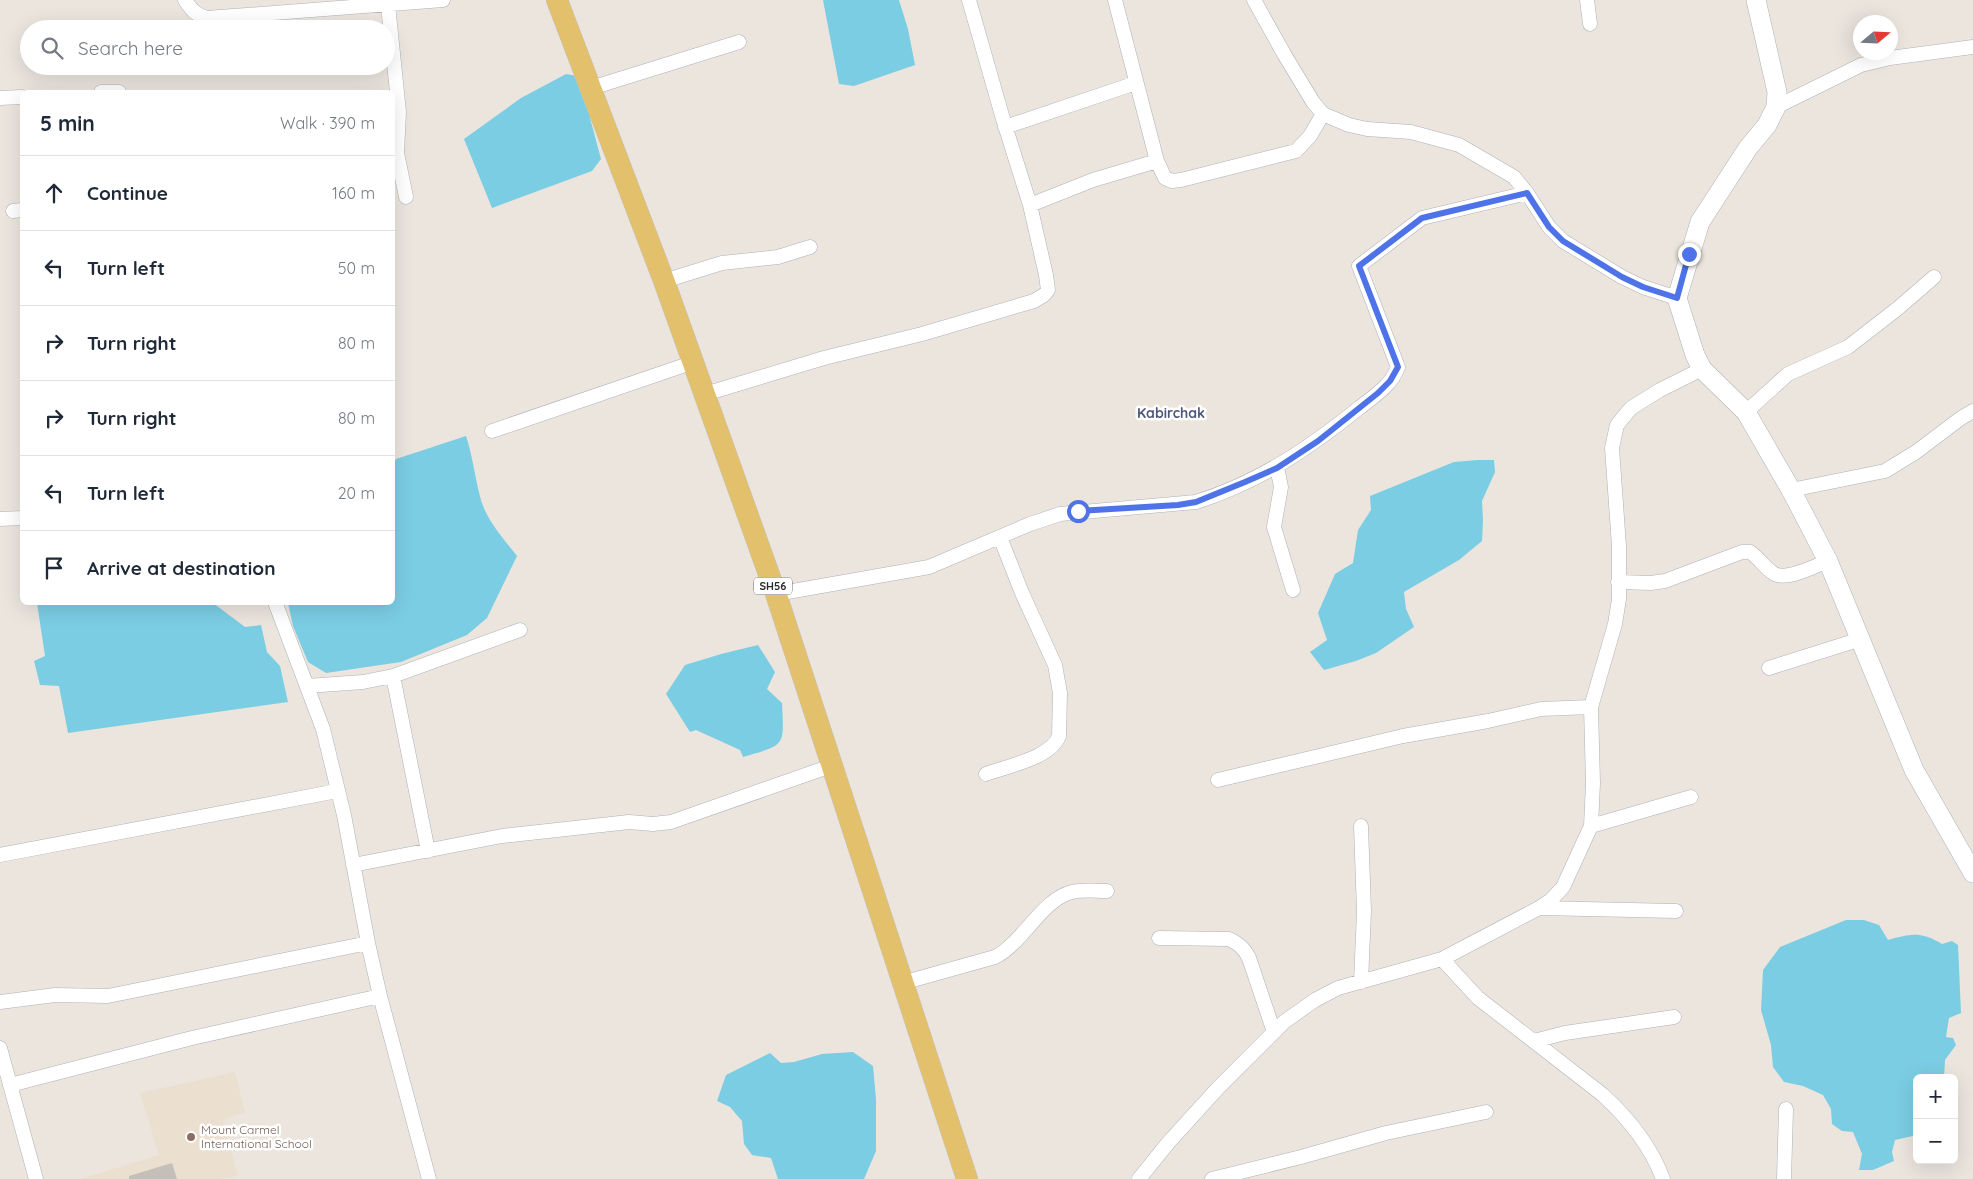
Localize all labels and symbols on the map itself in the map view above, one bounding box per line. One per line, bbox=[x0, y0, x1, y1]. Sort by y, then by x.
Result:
north arrow bbox=[1853, 15, 1898, 60]
route end bbox=[1678, 243, 1701, 266]
district label: Kabirchak bbox=[1137, 404, 1205, 422]
route start bbox=[1067, 500, 1090, 523]
road number: SH56 bbox=[754, 578, 792, 594]
place label: Mount Carmel International School bbox=[201, 1122, 312, 1151]
marker: Mount Carmel International School bbox=[185, 1131, 197, 1143]

